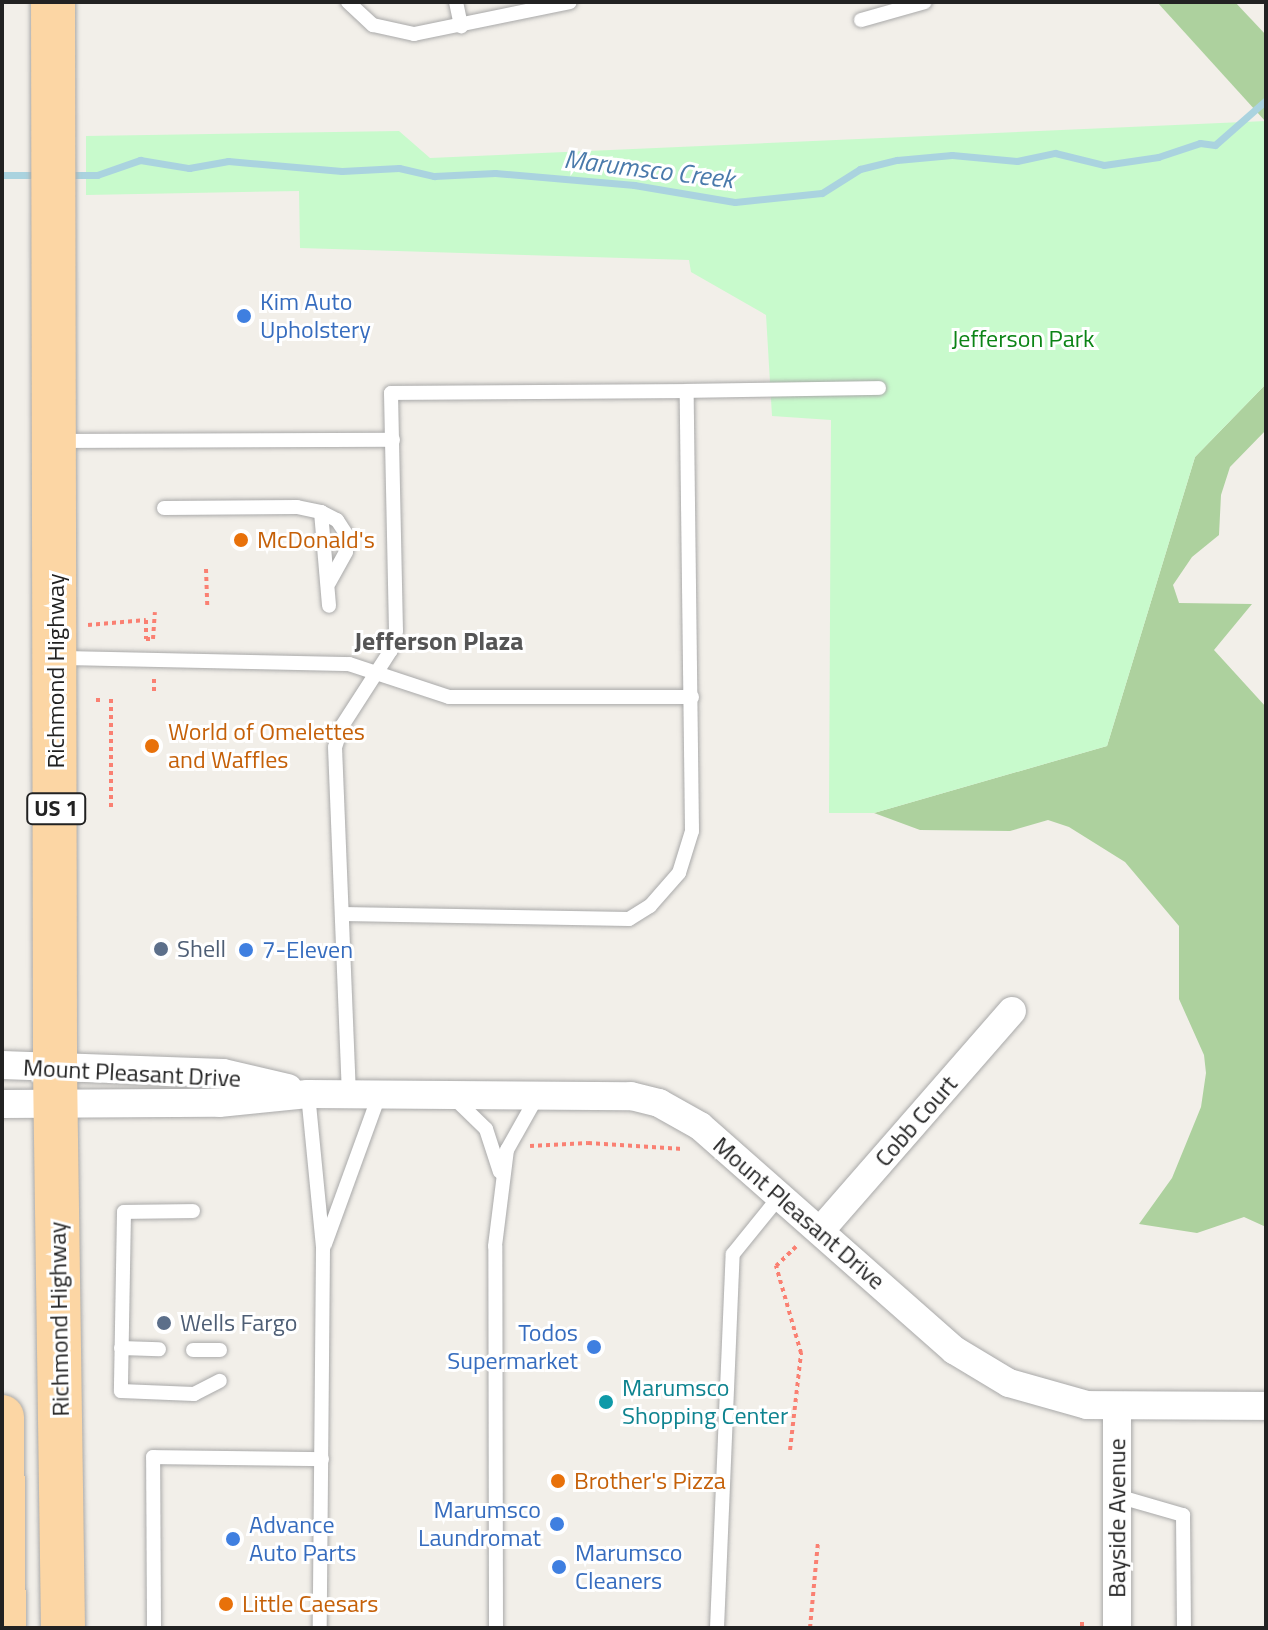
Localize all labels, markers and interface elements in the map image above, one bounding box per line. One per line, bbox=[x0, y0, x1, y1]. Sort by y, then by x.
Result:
water label: Marumsco Creek bbox=[562, 143, 736, 195]
place label: Kim Auto Upholstery bbox=[260, 288, 371, 344]
marker: Kim Auto Upholstery bbox=[235, 307, 253, 325]
park label: Jefferson Park bbox=[952, 325, 1094, 353]
place label: McDonald's bbox=[257, 526, 375, 554]
marker: McDonald's bbox=[232, 531, 250, 549]
street label: Richmond Highway bbox=[42, 573, 70, 769]
district label: Jefferson Plaza bbox=[354, 625, 524, 657]
place label: World of Omelettes and Waffles bbox=[168, 718, 365, 774]
marker: World of Omelettes and Waffles bbox=[143, 737, 161, 755]
road number: US 1 bbox=[26, 791, 86, 827]
place label: Shell bbox=[177, 935, 226, 963]
place label: 7-Eleven bbox=[262, 936, 353, 964]
marker: Shell bbox=[152, 940, 170, 958]
marker: 7-Eleven bbox=[237, 941, 255, 959]
street label: Mount Pleasant Drive bbox=[22, 1053, 242, 1093]
street label: Cobb Court bbox=[869, 1070, 963, 1172]
street label: Mount Pleasant Drive bbox=[707, 1131, 891, 1295]
street label: Richmond Highway bbox=[43, 1221, 75, 1417]
place label: Wells Fargo bbox=[180, 1309, 297, 1337]
marker: Wells Fargo bbox=[155, 1314, 173, 1332]
place label: Todos Supermarket bbox=[447, 1319, 578, 1375]
marker: Todos Supermarket bbox=[585, 1338, 603, 1356]
place label: Marumsco Shopping Center bbox=[622, 1374, 788, 1430]
marker: Marumsco Shopping Center bbox=[597, 1393, 615, 1411]
street label: Bayside Avenue bbox=[1103, 1438, 1131, 1598]
place label: Brother's Pizza bbox=[574, 1467, 726, 1495]
marker: Brother's Pizza bbox=[549, 1472, 567, 1490]
place label: Marumsco Laundromat bbox=[418, 1496, 541, 1552]
place label: Advance Auto Parts bbox=[249, 1511, 356, 1567]
marker: Marumsco Laundromat bbox=[548, 1515, 566, 1533]
marker: Advance Auto Parts bbox=[224, 1530, 242, 1548]
place label: Marumsco Cleaners bbox=[575, 1539, 682, 1595]
marker: Marumsco Cleaners bbox=[550, 1558, 568, 1576]
place label: Little Caesars bbox=[242, 1590, 378, 1618]
marker: Little Caesars bbox=[217, 1595, 235, 1613]

